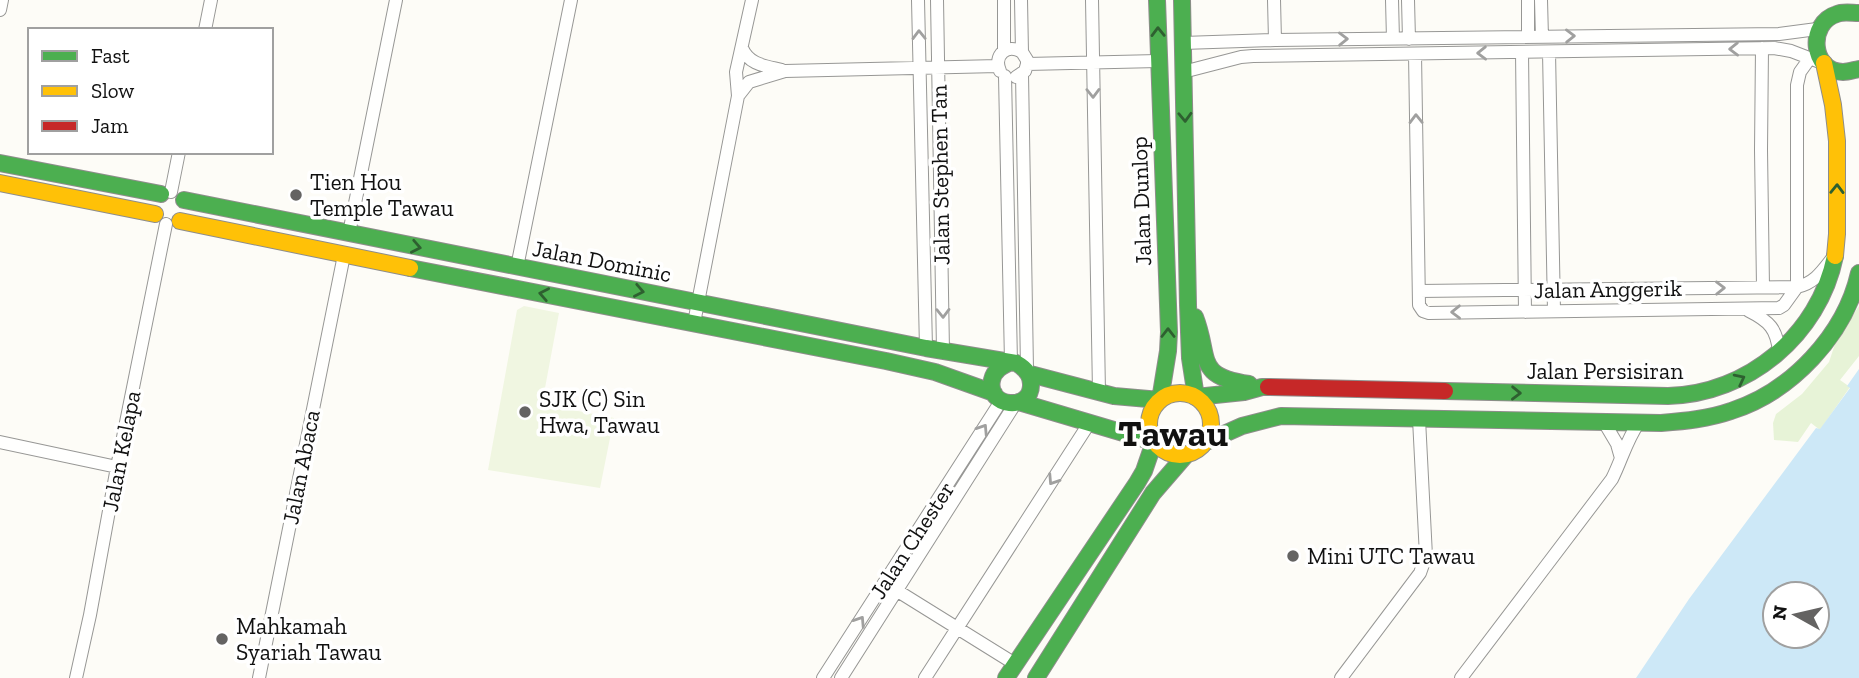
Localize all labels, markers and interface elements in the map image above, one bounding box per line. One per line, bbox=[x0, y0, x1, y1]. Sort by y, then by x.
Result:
one-way arrow bbox=[1150, 26, 1166, 37]
legend bbox=[28, 28, 273, 154]
one-way arrow bbox=[911, 29, 926, 40]
one-way arrow bbox=[1565, 29, 1576, 44]
one-way arrow bbox=[1338, 32, 1349, 47]
one-way arrow bbox=[1728, 41, 1739, 56]
text: Fast bbox=[91, 43, 130, 68]
one-way arrow bbox=[1476, 45, 1487, 60]
text: Slow bbox=[91, 78, 134, 103]
street label: Jalan Stephen Tan bbox=[924, 85, 956, 265]
one-way arrow bbox=[1086, 87, 1101, 98]
one-way arrow bbox=[1177, 112, 1192, 123]
text: Jam bbox=[91, 113, 128, 138]
one-way arrow bbox=[1408, 113, 1424, 123]
street label: Jalan Dunlop bbox=[1125, 136, 1157, 266]
place label: Tien Hou Temple Tawau bbox=[310, 168, 454, 222]
one-way arrow bbox=[1829, 184, 1845, 194]
marker: Tien Hou Temple Tawau bbox=[288, 187, 304, 203]
street label: Jalan Dominic bbox=[530, 234, 674, 288]
one-way arrow bbox=[410, 238, 422, 253]
street label: Jalan Anggerik bbox=[1534, 274, 1682, 304]
one-way arrow bbox=[1714, 280, 1725, 295]
one-way arrow bbox=[633, 283, 645, 298]
one-way arrow bbox=[538, 287, 550, 302]
one-way arrow bbox=[1451, 304, 1461, 320]
one-way arrow bbox=[935, 308, 950, 319]
one-way arrow bbox=[1160, 327, 1176, 337]
street label: Jalan Persisiran bbox=[1527, 357, 1683, 385]
one-way arrow bbox=[1733, 373, 1745, 387]
place label: SJK (C) Sin Hwa, Tawau bbox=[539, 385, 660, 439]
one-way arrow bbox=[1511, 385, 1521, 401]
street label: Jalan Kelapa bbox=[96, 388, 146, 514]
marker: SJK (C) Sin Hwa, Tawau bbox=[517, 404, 533, 420]
street label: Jalan Abaca bbox=[276, 407, 326, 527]
district label: Tawau bbox=[1118, 411, 1228, 455]
one-way arrow bbox=[975, 424, 988, 437]
one-way arrow bbox=[1048, 472, 1061, 485]
street label: Jalan Chester bbox=[864, 476, 960, 604]
place label: Mini UTC Tawau bbox=[1307, 542, 1475, 570]
marker: Mini UTC Tawau bbox=[1285, 548, 1301, 564]
north arrow bbox=[1761, 580, 1831, 650]
text: N bbox=[1767, 604, 1792, 621]
place label: Mahkamah Syariah Tawau bbox=[236, 612, 382, 666]
one-way arrow bbox=[852, 615, 865, 628]
marker: Mahkamah Syariah Tawau bbox=[214, 631, 230, 647]

